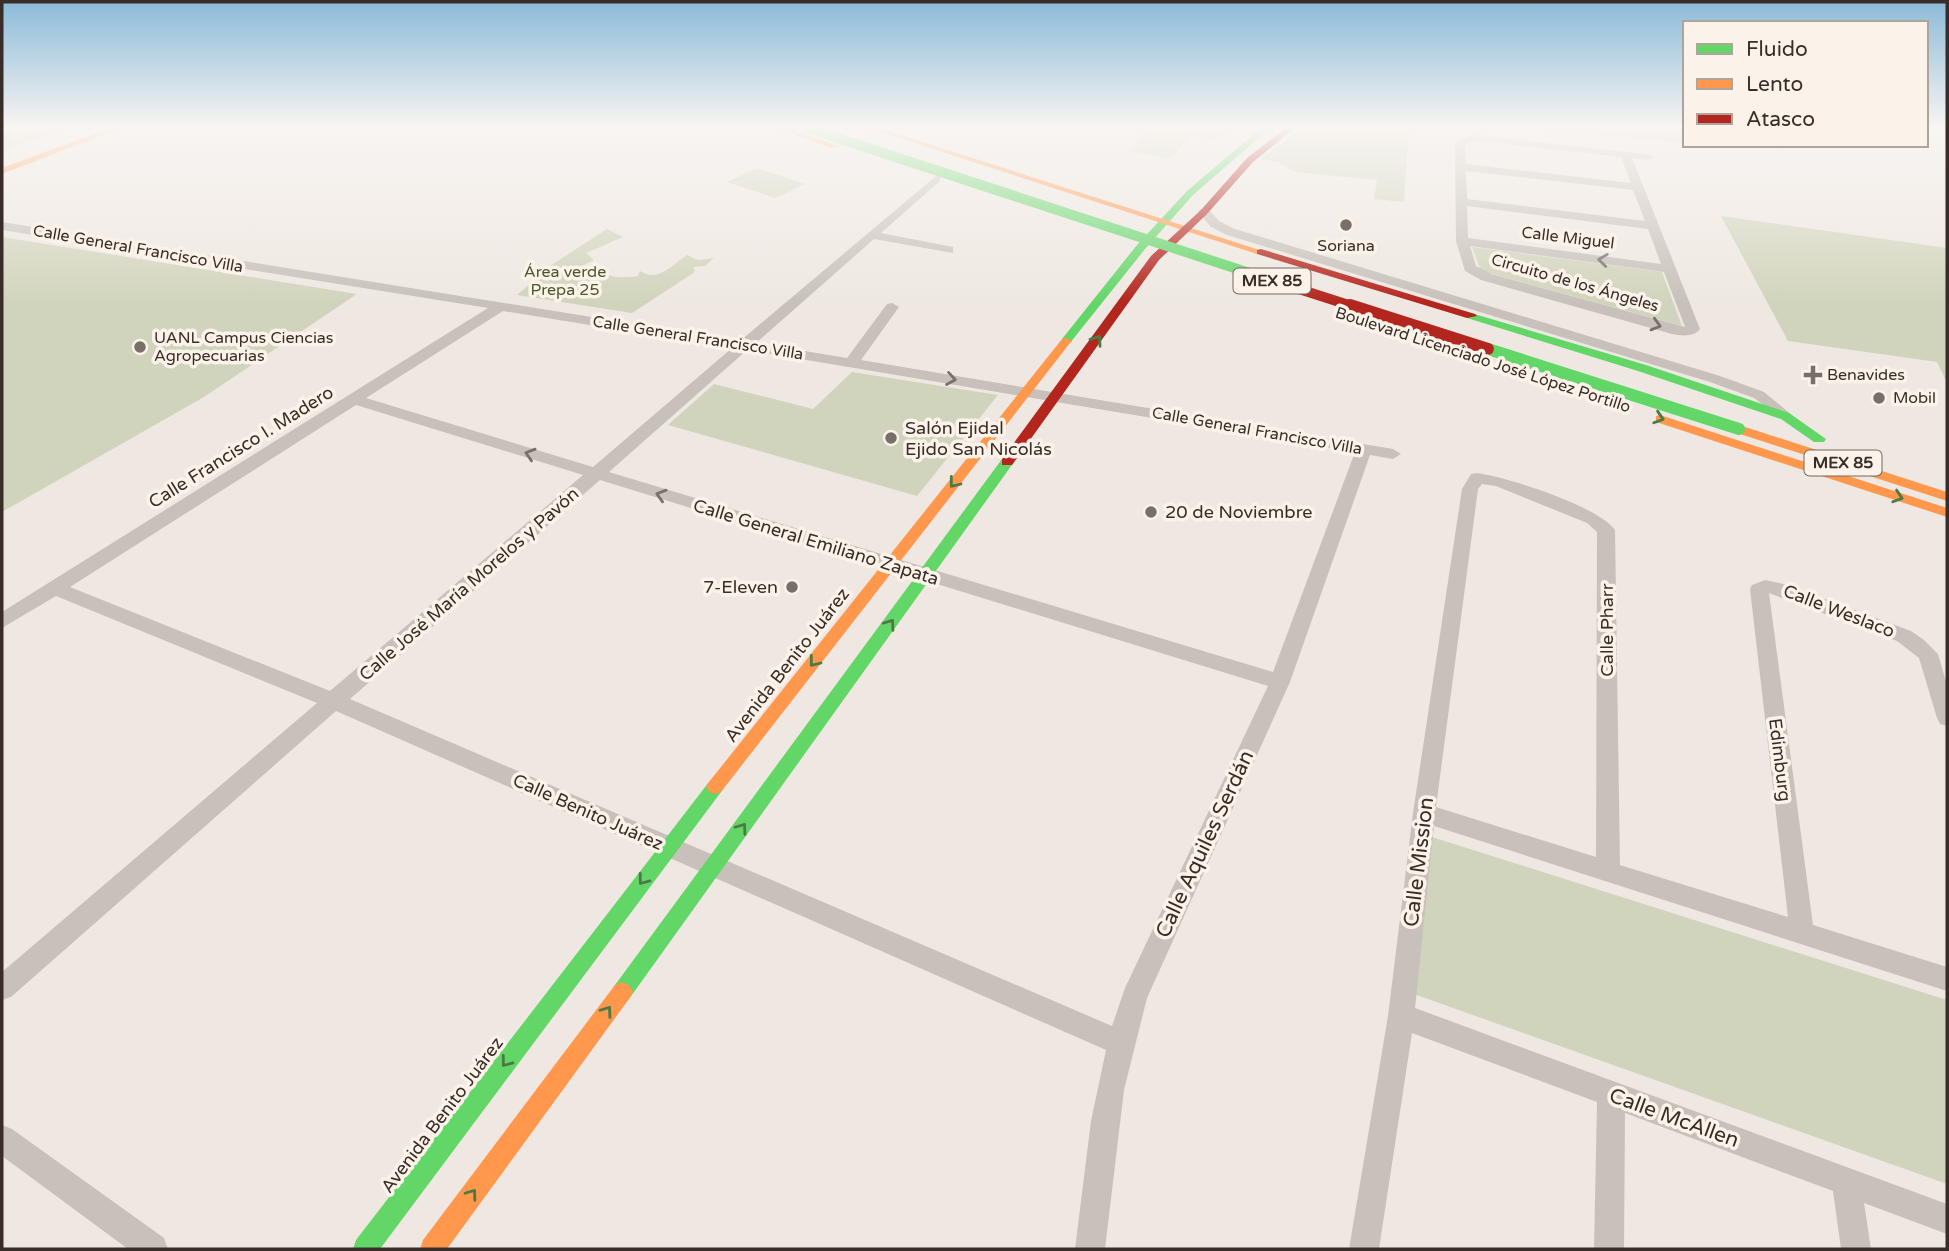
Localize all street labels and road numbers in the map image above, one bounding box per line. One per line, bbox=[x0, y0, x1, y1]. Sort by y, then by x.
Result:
street label: Calle General Francisco Villa bbox=[31, 221, 245, 277]
street label: Calle Miguel bbox=[1520, 222, 1616, 254]
street label: Circuito de los Ángeles bbox=[1489, 249, 1661, 317]
road number: MEX 85 bbox=[1234, 268, 1310, 294]
street label: Boulevard Licenciado José López Portillo bbox=[1333, 303, 1633, 417]
street label: Calle General Francisco Villa bbox=[591, 311, 805, 365]
street label: Calle Francisco I. Madero bbox=[144, 381, 338, 513]
street label: Calle General Francisco Villa bbox=[1150, 403, 1364, 459]
road number: MEX 85 bbox=[1804, 450, 1882, 476]
street label: Calle José María Morelos y Pavón bbox=[355, 483, 583, 685]
street label: Calle General Emiliano Zapata bbox=[691, 494, 941, 590]
street label: Calle Weslaco bbox=[1780, 580, 1898, 642]
street label: Avenida Benito Juárez bbox=[720, 583, 854, 746]
street label: Calle Pharr bbox=[1596, 583, 1618, 677]
street label: Edimburg bbox=[1764, 717, 1796, 803]
street label: Calle Aquiles Serdán bbox=[1151, 746, 1259, 942]
street label: Calle Benito Juárez bbox=[509, 769, 667, 855]
street label: Calle Mission bbox=[1399, 796, 1439, 928]
street label: Avenida Benito Juárez bbox=[376, 1033, 508, 1197]
street label: Calle McAllen bbox=[1606, 1083, 1742, 1153]

